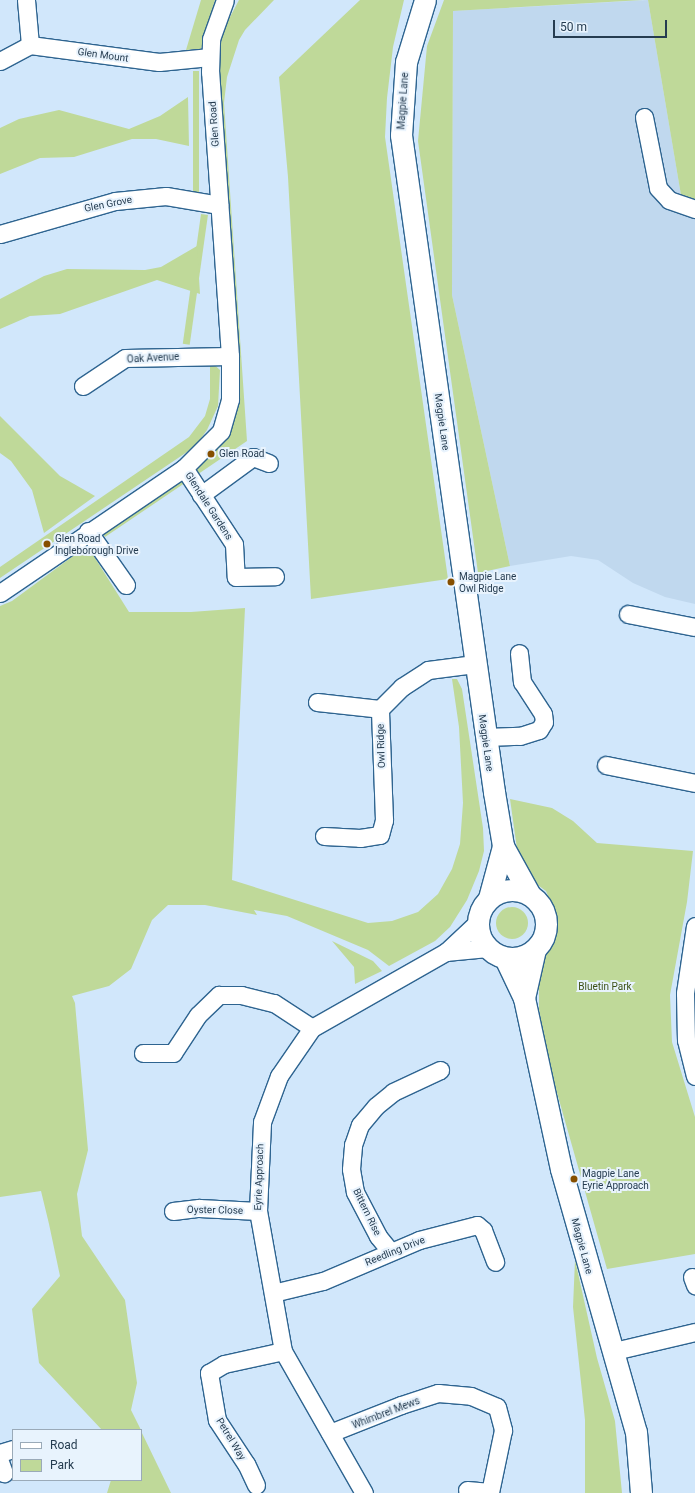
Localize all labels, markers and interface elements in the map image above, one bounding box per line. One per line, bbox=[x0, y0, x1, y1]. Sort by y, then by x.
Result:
scale bar bbox=[555, 12, 669, 38]
text: 50 m bbox=[560, 20, 587, 34]
street label: Glen Mount bbox=[77, 45, 129, 65]
street label: Magpie Lane bbox=[395, 72, 411, 130]
street label: Glen Road bbox=[206, 101, 222, 147]
street label: Glen Grove bbox=[83, 193, 133, 215]
street label: Oak Avenue bbox=[126, 351, 180, 365]
street label: Magpie Lane bbox=[432, 393, 452, 451]
place label: Glen Road bbox=[219, 448, 264, 460]
marker: Glen Road bbox=[206, 449, 216, 459]
street label: Glendale Gardens bbox=[183, 470, 235, 542]
place label: Glen Road Ingleborough Drive bbox=[55, 532, 138, 556]
marker: Glen Road Ingleborough Drive bbox=[42, 539, 52, 549]
place label: Magpie Lane Owl Ridge bbox=[459, 570, 516, 594]
marker: Magpie Lane Owl Ridge bbox=[446, 577, 456, 587]
street label: Magpie Lane bbox=[476, 714, 496, 772]
street label: Owl Ridge bbox=[374, 724, 388, 768]
park label: Bluetin Park bbox=[578, 981, 632, 993]
street label: Eyrie Approach bbox=[252, 1143, 266, 1211]
place label: Magpie Lane Eyrie Approach bbox=[582, 1167, 649, 1190]
marker: Magpie Lane Eyrie Approach bbox=[569, 1174, 579, 1184]
street label: Bittern Rise bbox=[350, 1186, 384, 1238]
street label: Oyster Close bbox=[187, 1204, 243, 1216]
street label: Magpie Lane bbox=[569, 1217, 595, 1275]
street label: Reedling Drive bbox=[363, 1234, 427, 1268]
street label: Whimbrel Mews bbox=[351, 1395, 421, 1431]
street label: Petrel Way bbox=[214, 1416, 248, 1462]
legend bbox=[12, 1429, 142, 1481]
text: Road bbox=[50, 1438, 78, 1452]
text: Park bbox=[50, 1458, 74, 1472]

